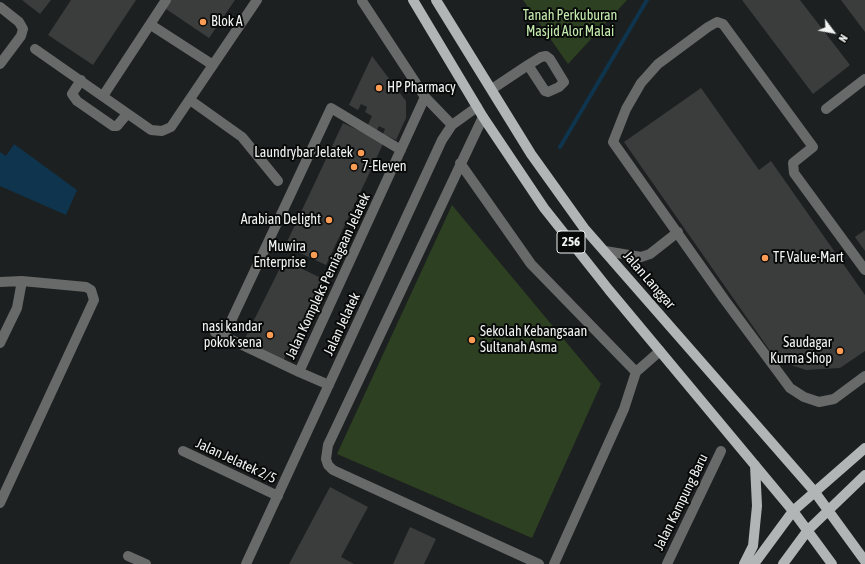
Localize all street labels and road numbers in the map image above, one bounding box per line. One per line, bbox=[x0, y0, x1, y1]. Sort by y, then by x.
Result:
street label: Jalan Kompleks Perniagaan Jelatek bbox=[282, 190, 374, 362]
road number: 256 bbox=[557, 231, 585, 253]
street label: Jalan Langgar bbox=[619, 248, 679, 312]
street label: Jalan Jelatek bbox=[320, 290, 364, 358]
street label: Jalan Jelatek 2/5 bbox=[193, 435, 279, 487]
street label: Jalan Kampung Baru bbox=[650, 451, 712, 553]

